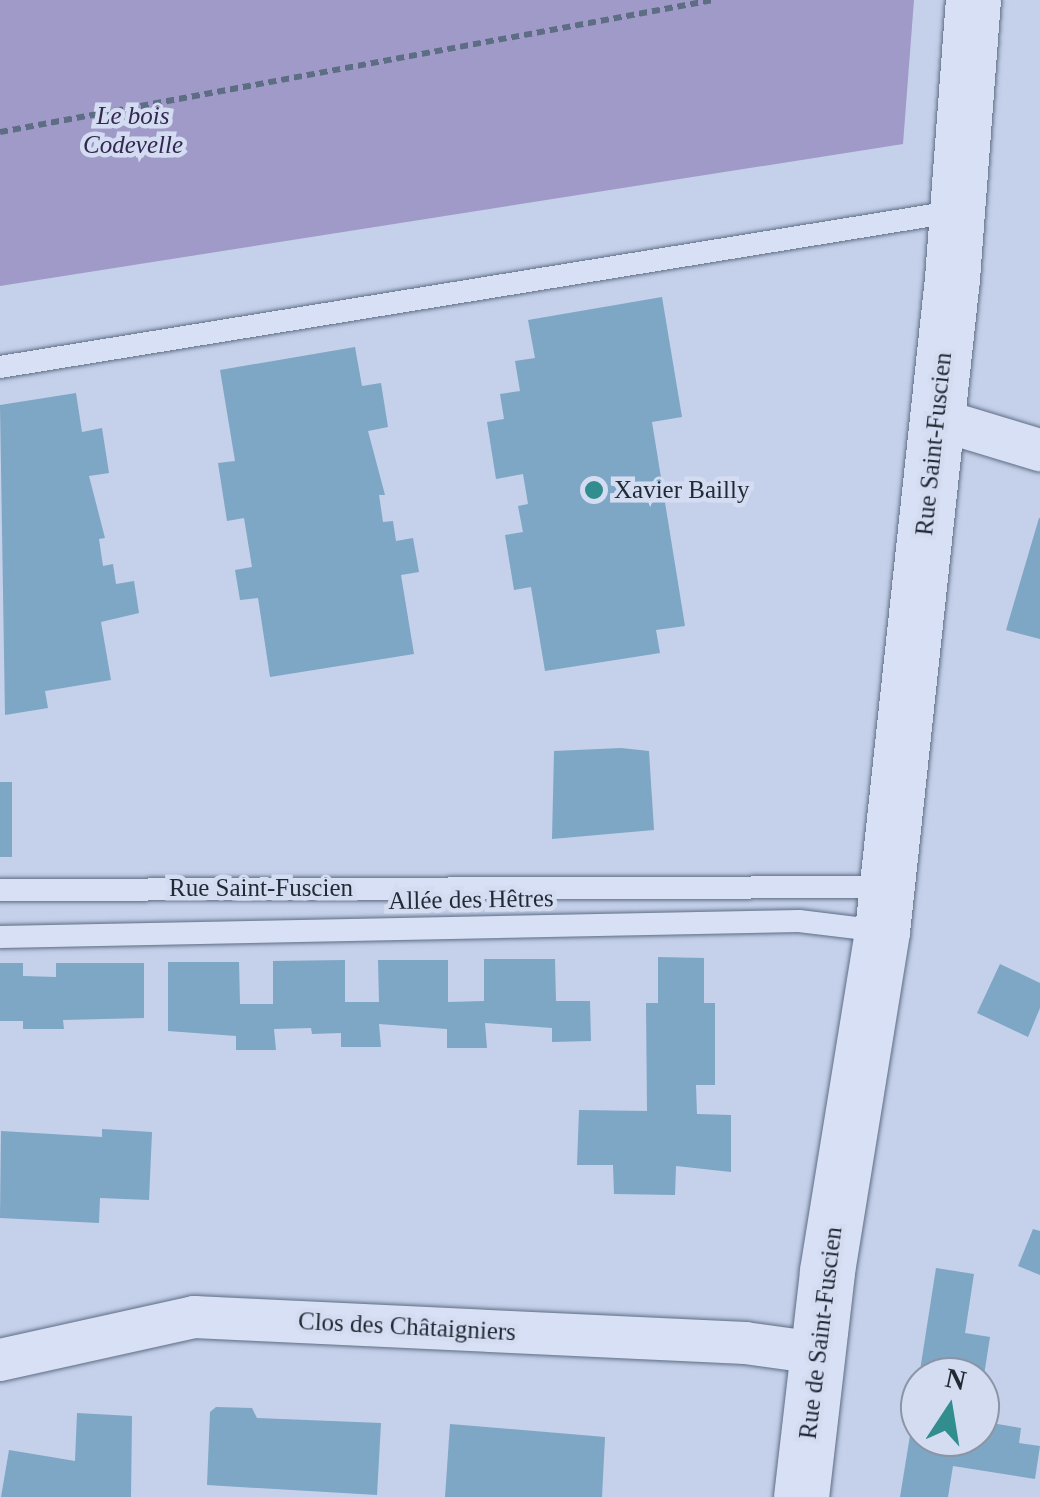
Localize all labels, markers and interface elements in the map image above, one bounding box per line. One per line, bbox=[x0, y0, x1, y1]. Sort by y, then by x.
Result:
park label: Le bois Codevelle bbox=[83, 102, 183, 161]
street label: Rue Saint-Fuscien bbox=[909, 351, 959, 537]
place label: Xavier Bailly bbox=[614, 475, 749, 505]
marker: Xavier Bailly bbox=[583, 479, 605, 501]
street label: Rue Saint-Fuscien bbox=[169, 873, 353, 903]
street label: Allée des Hêtres bbox=[388, 884, 554, 916]
street label: Rue de Saint-Fuscien bbox=[793, 1225, 849, 1441]
street label: Clos des Châtaigniers bbox=[297, 1306, 517, 1348]
north arrow bbox=[900, 1357, 1000, 1457]
text: N bbox=[943, 1362, 969, 1396]

